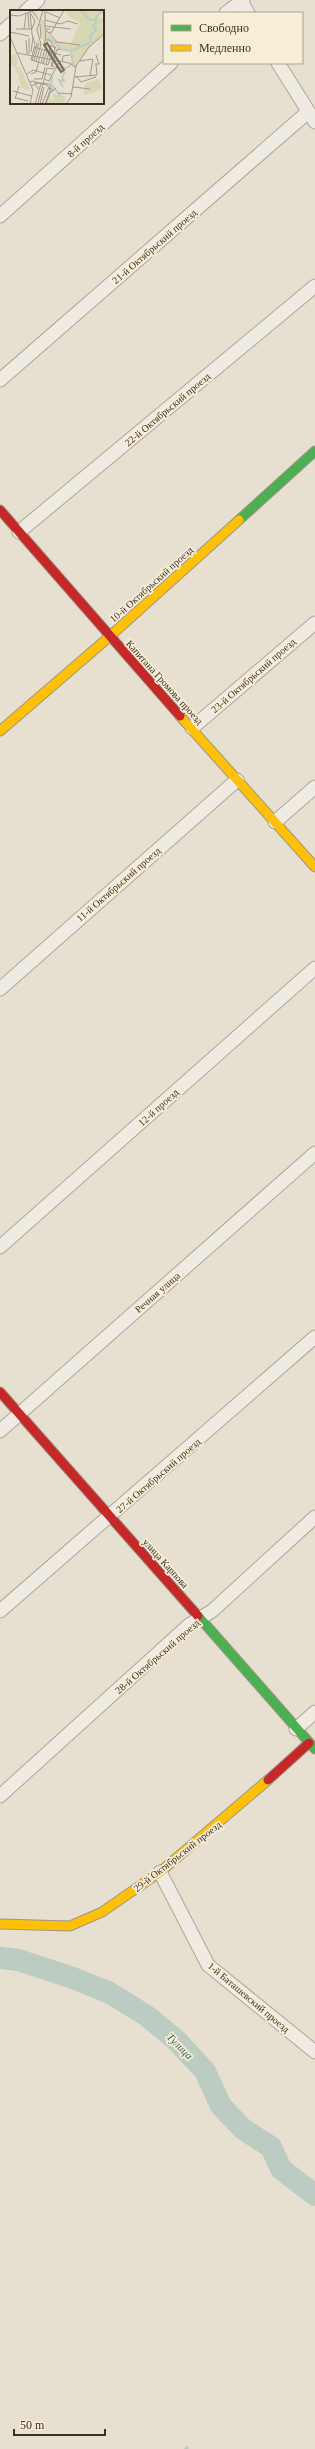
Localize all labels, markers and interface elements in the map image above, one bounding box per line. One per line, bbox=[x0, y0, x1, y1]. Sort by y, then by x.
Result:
inset map bbox=[10, 10, 104, 104]
legend bbox=[163, 12, 303, 64]
text: Свободно bbox=[199, 21, 249, 35]
text: Медленно bbox=[199, 41, 251, 55]
street label: 8-й проезд bbox=[65, 121, 106, 160]
street label: 21-й Октябрьский проезд bbox=[110, 207, 199, 286]
street label: 22-й Октябрьский проезд bbox=[122, 370, 212, 448]
street label: 10-й Октябрьский проезд bbox=[108, 544, 195, 625]
street label: 23-й Октябрьский проезд bbox=[209, 636, 298, 715]
street label: Капитана Громова проезд bbox=[124, 638, 205, 727]
street label: 11-й Октябрьский проезд bbox=[74, 845, 163, 924]
street label: 12-й проезд bbox=[136, 1087, 181, 1128]
street label: Речная улица bbox=[132, 1269, 183, 1315]
street label: 27-й Октябрьский проезд bbox=[114, 1436, 203, 1515]
street label: улица Карпова bbox=[141, 1536, 191, 1591]
street label: 28-й Октябрьский проезд bbox=[113, 1617, 202, 1696]
street label: 29-й Октябрьский проезд bbox=[131, 1819, 223, 1894]
street label: 1-й Баташевский проезд bbox=[206, 1960, 292, 2035]
water label: Тулица bbox=[164, 2030, 196, 2062]
scale bar bbox=[14, 2411, 105, 2437]
text: 50 m bbox=[20, 2418, 45, 2432]

